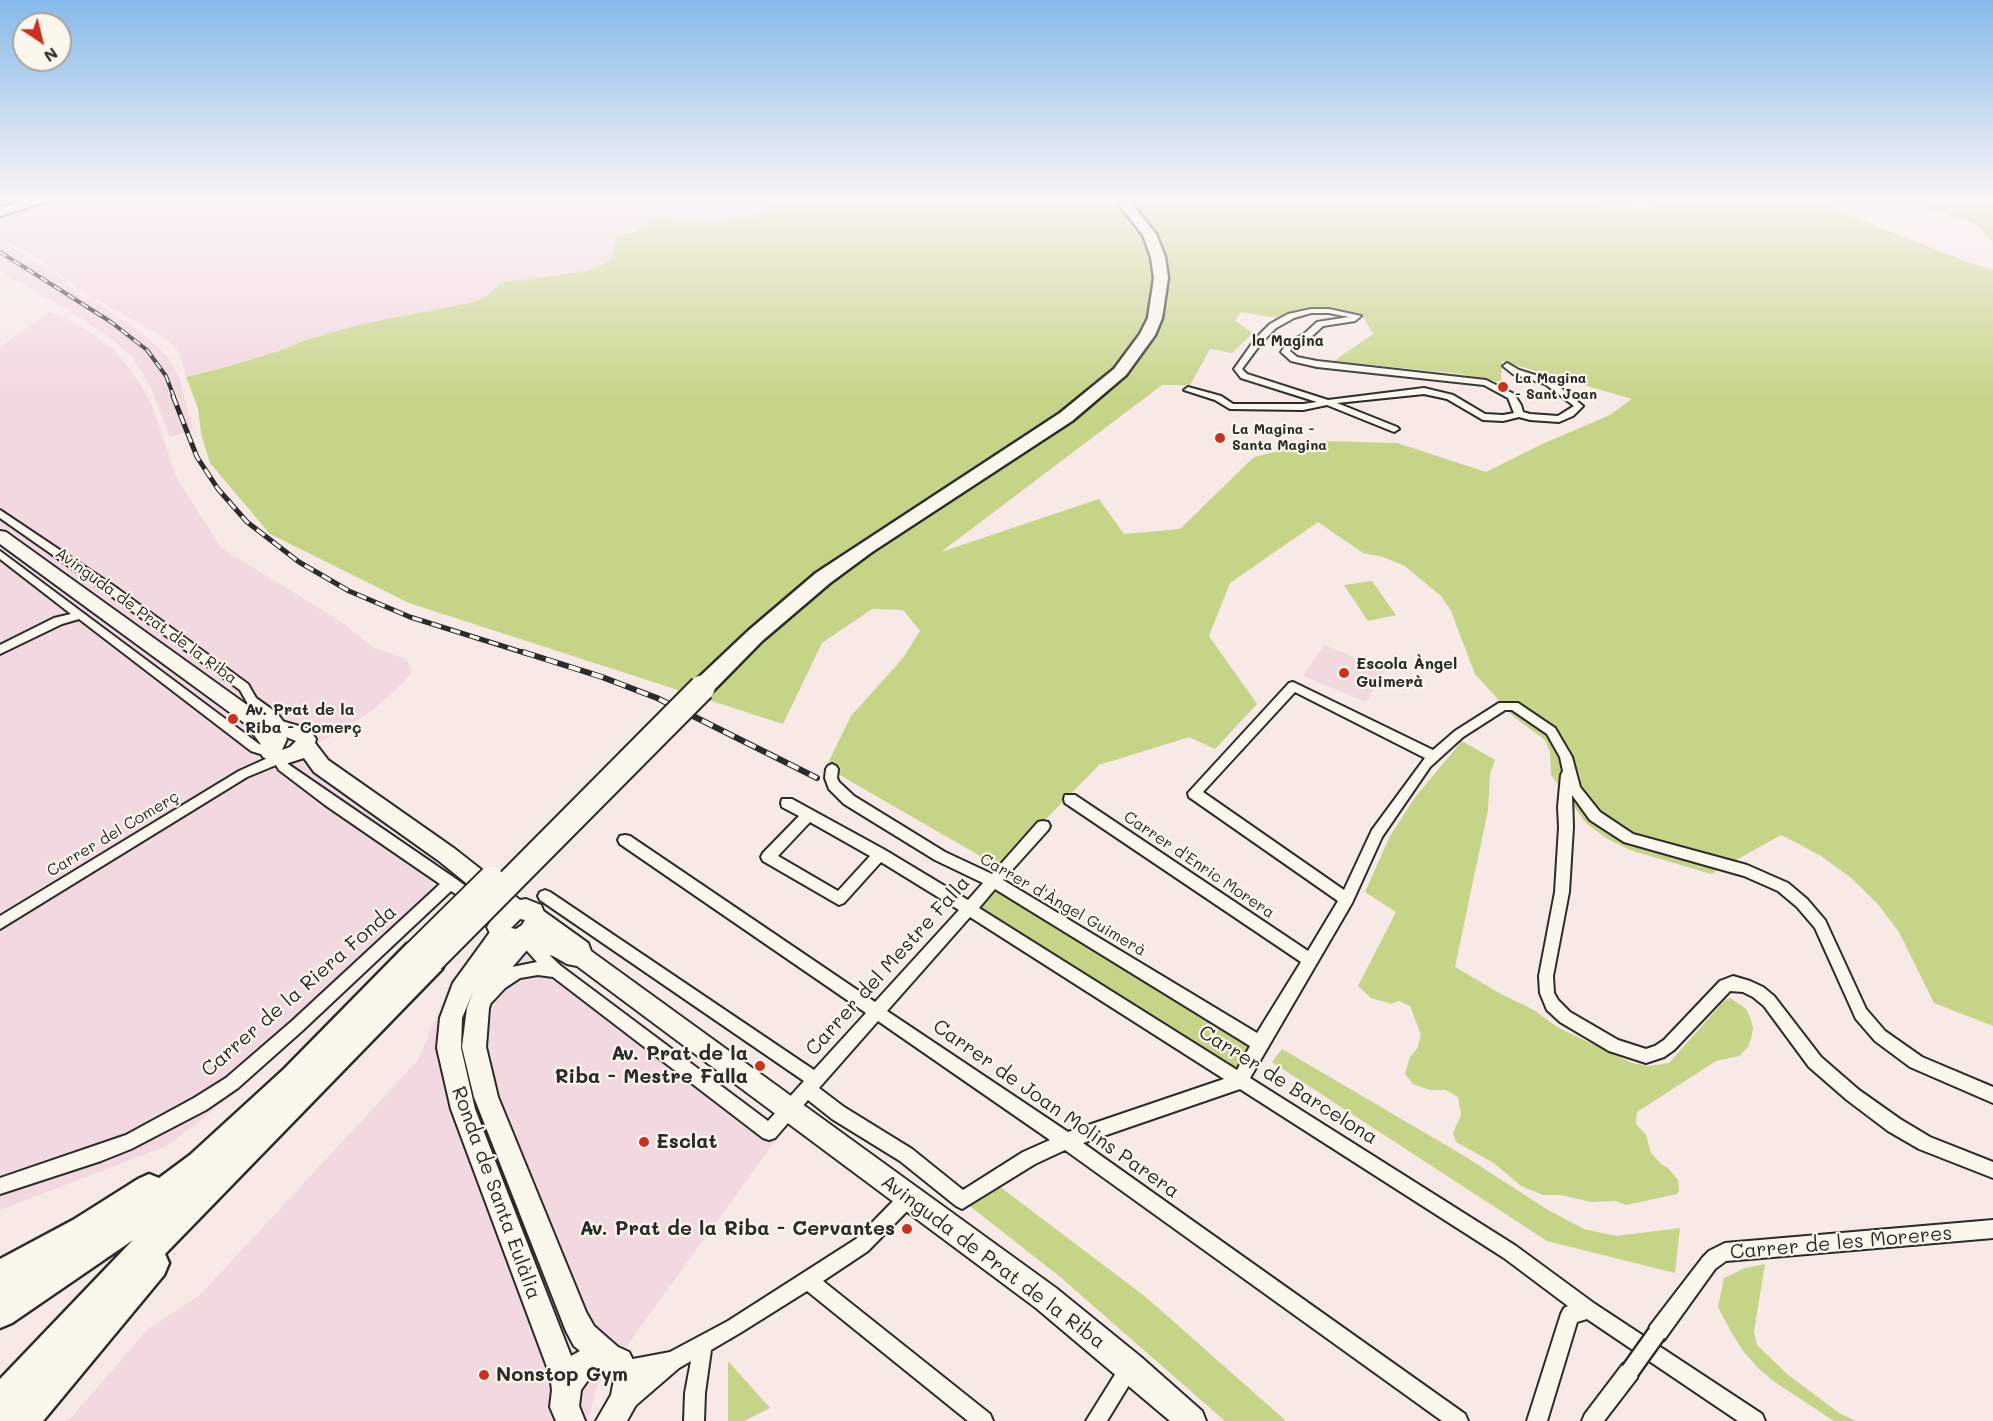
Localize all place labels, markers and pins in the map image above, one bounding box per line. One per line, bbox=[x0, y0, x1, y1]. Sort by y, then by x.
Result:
place label: La Magina - Sant Joan bbox=[1515, 371, 1597, 404]
marker: La Magina - Sant Joan bbox=[1496, 380, 1510, 394]
place label: La Magina - Santa Magina bbox=[1232, 422, 1327, 454]
marker: La Magina - Santa Magina bbox=[1213, 431, 1227, 445]
place label: Escola Àngel Guimerà bbox=[1356, 654, 1457, 692]
marker: Escola Àngel Guimerà bbox=[1337, 666, 1351, 680]
place label: Av. Prat de la Riba - Comerç bbox=[245, 700, 361, 738]
marker: Av. Prat de la Riba - Comerç bbox=[226, 712, 240, 726]
place label: Av. Prat de la Riba - Mestre Falla bbox=[555, 1042, 748, 1089]
marker: Av. Prat de la Riba - Mestre Falla bbox=[753, 1059, 767, 1073]
place label: Esclat bbox=[656, 1130, 717, 1154]
marker: Esclat bbox=[637, 1135, 651, 1149]
place label: Av. Prat de la Riba - Cervantes bbox=[580, 1217, 895, 1241]
marker: Av. Prat de la Riba - Cervantes bbox=[900, 1222, 914, 1236]
place label: Nonstop Gym bbox=[496, 1363, 628, 1387]
marker: Nonstop Gym bbox=[477, 1368, 491, 1382]

